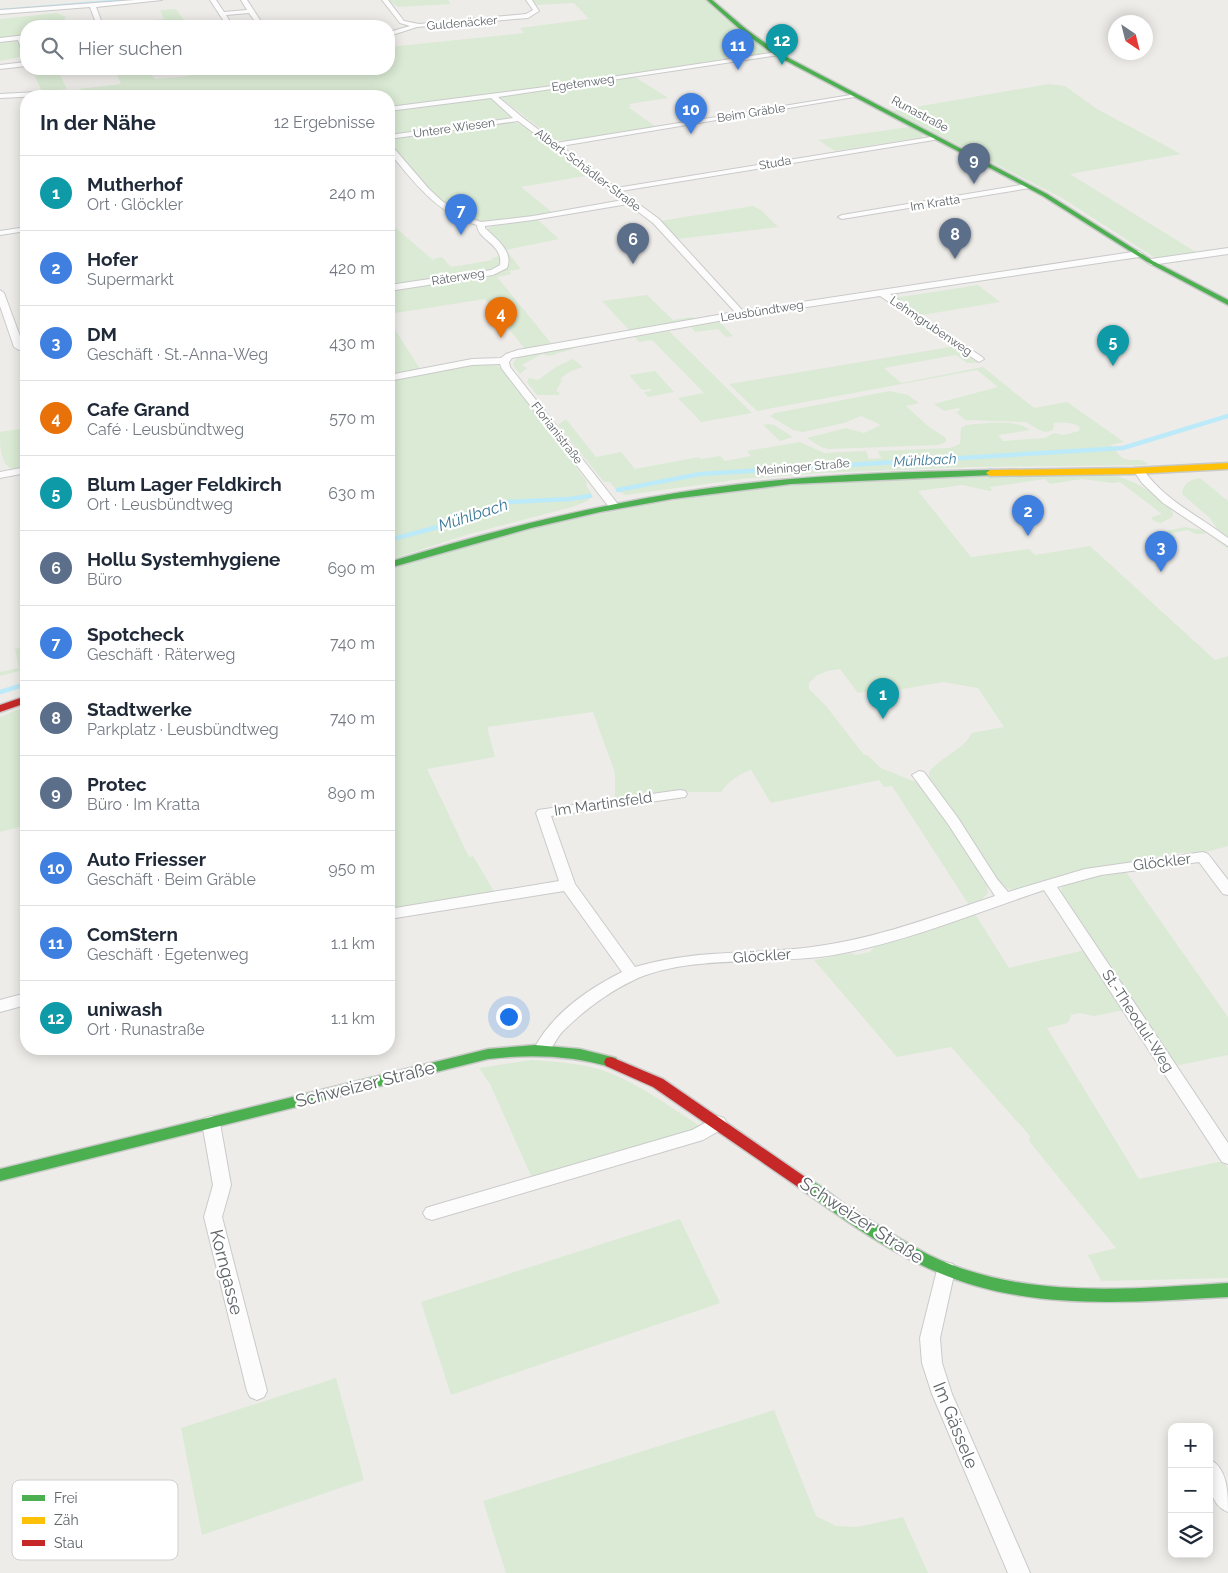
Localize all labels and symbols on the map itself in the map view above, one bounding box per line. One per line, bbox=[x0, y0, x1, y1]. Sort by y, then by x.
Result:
street label: Guldenäcker bbox=[426, 13, 499, 33]
north arrow bbox=[1108, 15, 1153, 60]
pin: 12 bbox=[766, 24, 798, 65]
pin: 11 bbox=[722, 29, 754, 70]
street label: Egetenweg bbox=[551, 72, 615, 94]
pin: 10 bbox=[675, 93, 707, 134]
street label: Runastraße bbox=[889, 93, 951, 135]
street label: Beim Gräble bbox=[716, 101, 786, 125]
street label: Untere Wiesen bbox=[412, 115, 496, 141]
street label: Albert-Schädler-Straße bbox=[532, 126, 644, 214]
pin: 9 bbox=[958, 143, 990, 184]
street label: Studa bbox=[758, 153, 792, 173]
street label: Im Kratta bbox=[909, 192, 961, 214]
pin: 7 bbox=[445, 194, 477, 235]
pin: 8 bbox=[939, 218, 971, 259]
pin: 6 bbox=[617, 223, 649, 264]
street label: Räterweg bbox=[431, 266, 485, 288]
street label: Lehmgrubenweg bbox=[887, 293, 975, 359]
pin: 4 bbox=[485, 297, 517, 338]
street label: Leusbündtweg bbox=[719, 298, 805, 324]
pin: 5 bbox=[1097, 325, 1129, 366]
street label: Florianistraße bbox=[529, 399, 585, 467]
water label: Mühlbach bbox=[893, 450, 957, 470]
street label: Meininger Straße bbox=[756, 456, 850, 478]
water label: Mühlbach bbox=[436, 495, 510, 535]
pin: 2 bbox=[1012, 495, 1044, 536]
pin: 3 bbox=[1145, 531, 1177, 572]
pin: 1 bbox=[867, 678, 899, 719]
street label: Im Martinsfeld bbox=[553, 788, 653, 820]
street label: Glöckler bbox=[1132, 849, 1193, 874]
street label: Glöckler bbox=[732, 945, 792, 967]
street label: St.-Theodul-Weg bbox=[1098, 966, 1178, 1076]
your location bbox=[496, 1004, 522, 1030]
street label: Schweizer Straße bbox=[293, 1056, 437, 1111]
street label: Schweizer Straße bbox=[796, 1172, 928, 1268]
street label: Korngasse bbox=[206, 1227, 248, 1317]
street label: Im Gässele bbox=[929, 1379, 983, 1472]
legend bbox=[12, 1480, 178, 1560]
text: Frei bbox=[54, 1490, 78, 1506]
text: Zäh bbox=[54, 1512, 79, 1528]
text: Stau bbox=[54, 1535, 83, 1551]

